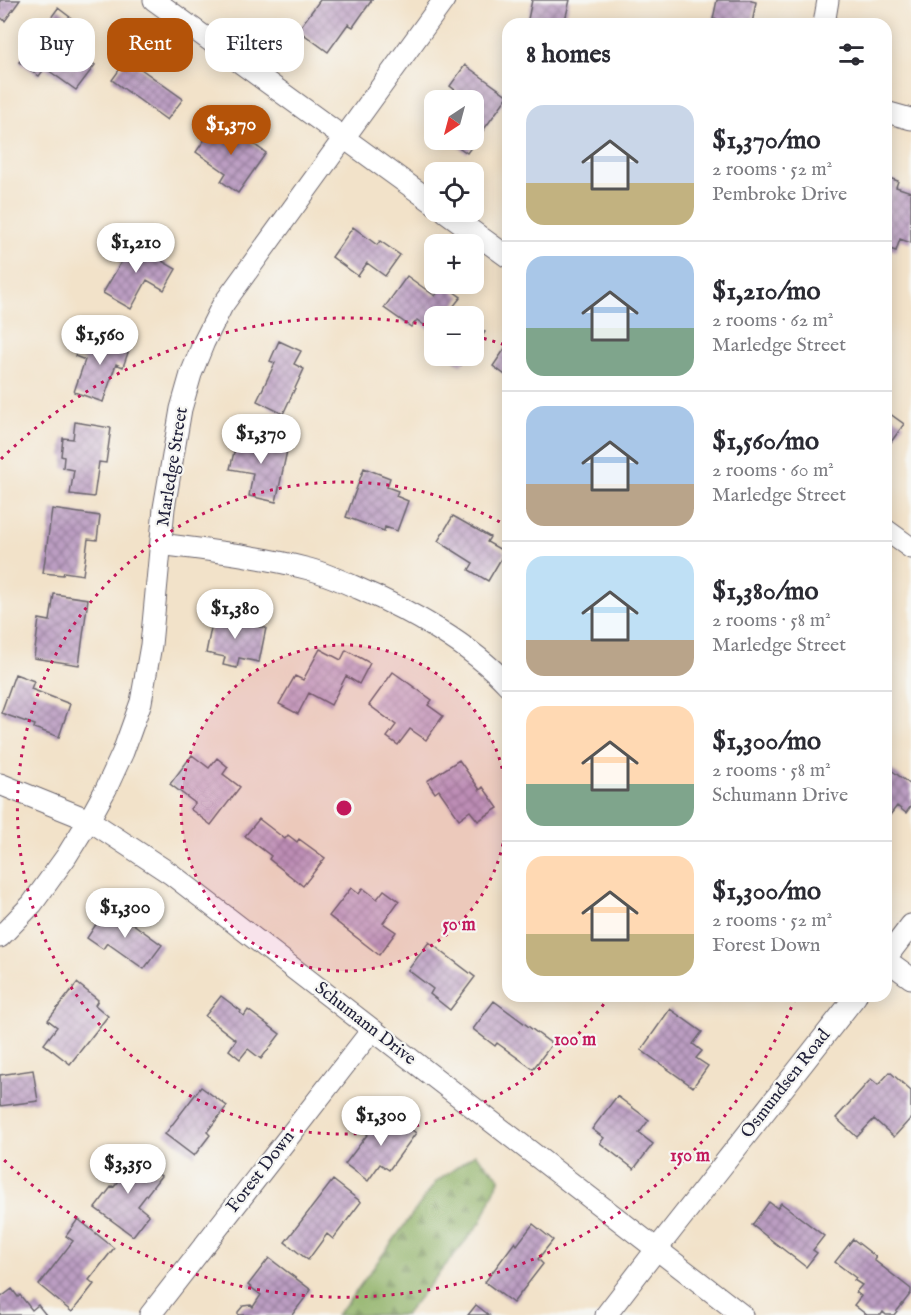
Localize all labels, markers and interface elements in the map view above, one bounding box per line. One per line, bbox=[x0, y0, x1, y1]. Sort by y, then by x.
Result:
chip: Buy bbox=[18, 18, 95, 72]
chip: Rent bbox=[107, 18, 193, 72]
chip: Filters bbox=[205, 18, 304, 72]
text: 8 homes bbox=[526, 38, 611, 71]
icon: filters bbox=[835, 38, 868, 71]
north arrow bbox=[424, 90, 484, 150]
map controls bbox=[424, 90, 484, 366]
pin: $1,370 bbox=[182, 105, 280, 156]
text: $1,370 bbox=[206, 112, 256, 137]
text: $1,370/mo bbox=[712, 124, 821, 157]
icon: home bbox=[574, 129, 646, 201]
text: 2 rooms · 52 m² bbox=[712, 157, 832, 182]
button: locate bbox=[424, 162, 484, 222]
text: Pembroke Drive bbox=[712, 182, 847, 207]
pin: $1,210 bbox=[87, 223, 185, 274]
text: $1,210 bbox=[111, 230, 161, 255]
button: + bbox=[424, 234, 484, 294]
text: $1,210/mo bbox=[712, 275, 820, 308]
icon: home bbox=[574, 280, 646, 352]
button: − bbox=[424, 306, 484, 366]
text: 2 rooms · 62 m² bbox=[712, 308, 834, 333]
pin: $1,560 bbox=[51, 315, 149, 366]
text: $1,560 bbox=[75, 322, 125, 347]
text: Marledge Street bbox=[712, 333, 846, 358]
street label: Marledge Street bbox=[152, 406, 194, 528]
pin: $1,370 bbox=[212, 414, 310, 465]
text: $1,370 bbox=[236, 421, 286, 446]
text: $1,560/mo bbox=[712, 425, 819, 458]
icon: home bbox=[574, 430, 646, 502]
text: 2 rooms · 60 m² bbox=[712, 458, 834, 483]
text: Marledge Street bbox=[712, 483, 846, 508]
text: $1,380/mo bbox=[712, 575, 819, 608]
icon: home bbox=[574, 580, 646, 652]
pin: $1,380 bbox=[186, 589, 284, 640]
text: $1,380 bbox=[211, 596, 259, 621]
text: 2 rooms · 58 m² bbox=[712, 608, 831, 633]
text: Marledge Street bbox=[712, 633, 846, 658]
text: $1,300/mo bbox=[712, 725, 821, 758]
icon: home bbox=[574, 730, 646, 802]
text: 2 rooms · 58 m² bbox=[712, 758, 831, 783]
text: Schumann Drive bbox=[712, 783, 848, 808]
centre of rings bbox=[334, 798, 354, 818]
text: $1,300/mo bbox=[712, 875, 821, 908]
icon: home bbox=[574, 880, 646, 952]
pin: $1,300 bbox=[76, 888, 174, 939]
text: $1,300 bbox=[100, 895, 150, 920]
text: 2 rooms · 52 m² bbox=[712, 908, 832, 933]
text: 50 m bbox=[442, 914, 476, 937]
text: Forest Down bbox=[712, 933, 820, 958]
street label: Schumann Drive bbox=[310, 977, 420, 1071]
street label: Osmundsen Road bbox=[736, 1024, 836, 1143]
text: 100 m bbox=[554, 1029, 596, 1052]
pin: $1,300 bbox=[332, 1096, 430, 1147]
text: $1,300 bbox=[356, 1103, 406, 1128]
street label: Forest Down bbox=[222, 1126, 300, 1218]
pin: $3,350 bbox=[79, 1144, 177, 1195]
text: 150 m bbox=[670, 1145, 710, 1168]
text: $3,350 bbox=[104, 1151, 152, 1176]

